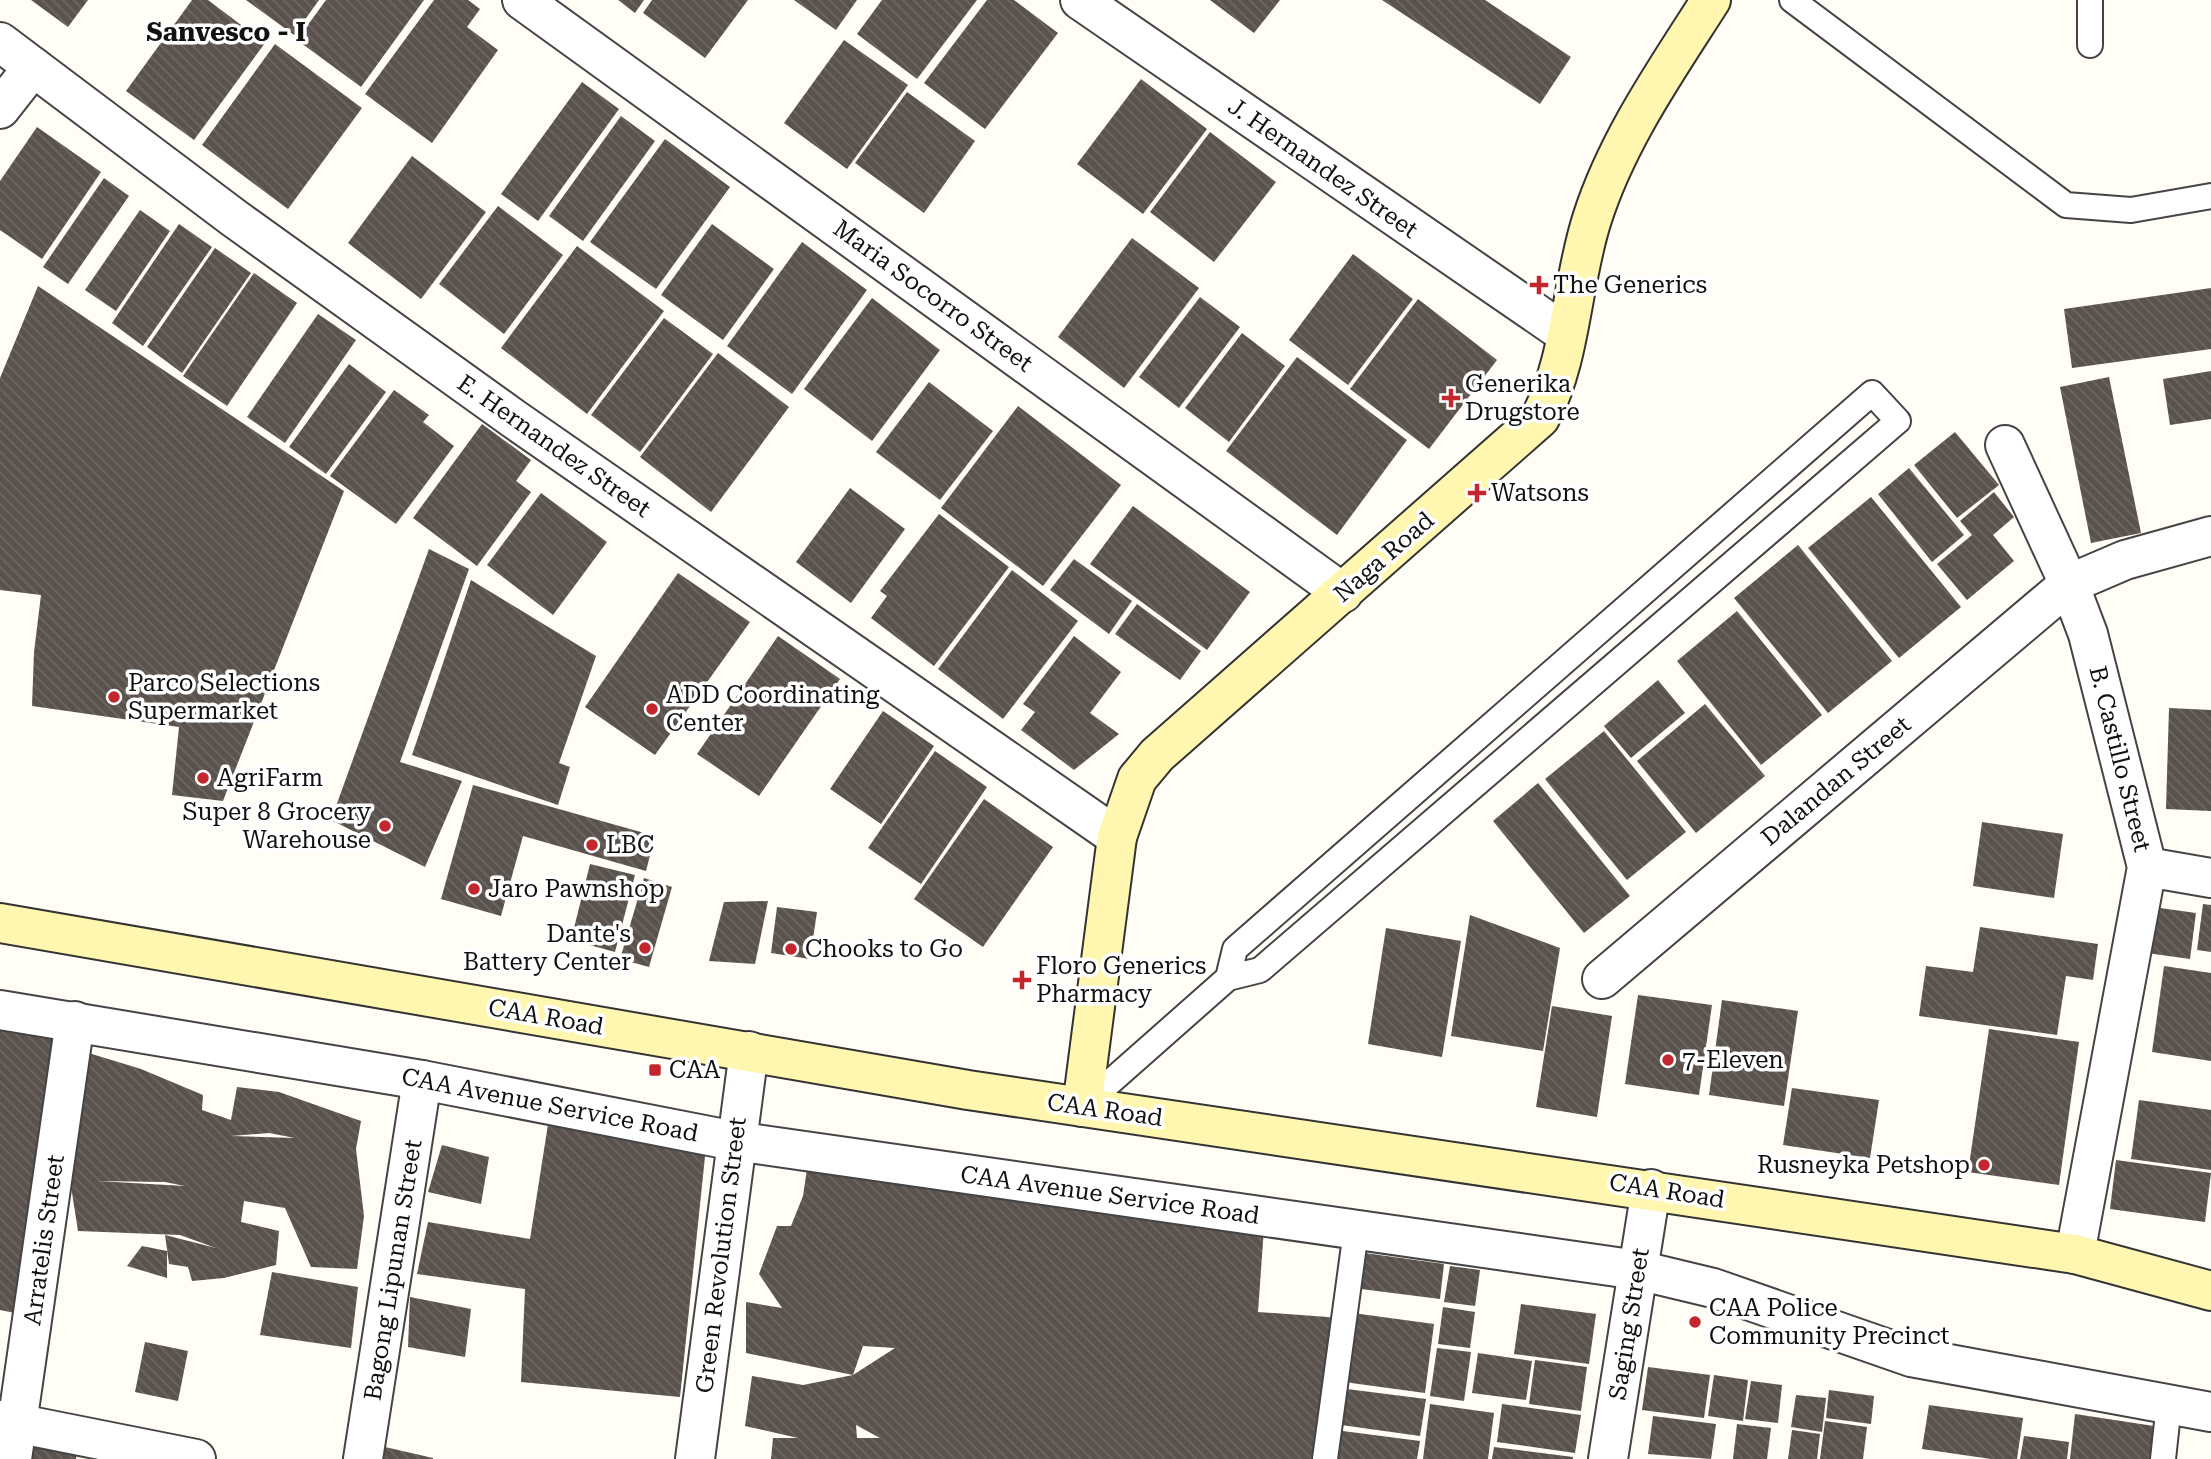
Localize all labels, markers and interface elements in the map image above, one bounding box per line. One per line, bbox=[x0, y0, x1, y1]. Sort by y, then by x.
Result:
district label: Sanvesco - I bbox=[146, 17, 306, 47]
street label: J. Hernandez Street bbox=[1223, 92, 1423, 244]
street label: Maria Socorro Street bbox=[828, 214, 1038, 378]
place label: The Generics bbox=[1553, 271, 1707, 299]
marker: The Generics bbox=[1531, 277, 1547, 293]
street label: E. Hernandez Street bbox=[452, 369, 656, 523]
place label: Generika Drugstore bbox=[1465, 370, 1580, 426]
marker: Generika Drugstore bbox=[1443, 390, 1459, 406]
place label: Watsons bbox=[1491, 479, 1589, 507]
marker: Watsons bbox=[1469, 485, 1485, 501]
street label: Naga Road bbox=[1328, 506, 1440, 608]
street label: B. Castillo Street bbox=[2083, 663, 2157, 855]
place label: Parco Selections Supermarket bbox=[128, 669, 320, 725]
place label: ADD Coordinating Center bbox=[666, 681, 880, 737]
marker: Parco Selections Supermarket bbox=[106, 689, 122, 705]
marker: ADD Coordinating Center bbox=[644, 701, 660, 717]
street label: Dalandan Street bbox=[1756, 710, 1916, 852]
place label: AgriFarm bbox=[217, 764, 323, 792]
marker: AgriFarm bbox=[195, 770, 211, 786]
place label: Super 8 Grocery Warehouse bbox=[182, 798, 372, 854]
marker: Super 8 Grocery Warehouse bbox=[377, 818, 393, 834]
place label: LBC bbox=[606, 831, 654, 859]
marker: LBC bbox=[584, 837, 600, 853]
place label: Jaro Pawnshop bbox=[488, 875, 664, 903]
marker: Jaro Pawnshop bbox=[466, 881, 482, 897]
place label: Dante's Battery Center bbox=[463, 920, 631, 976]
place label: Chooks to Go bbox=[805, 935, 963, 963]
marker: Dante's Battery Center bbox=[637, 940, 653, 956]
marker: Chooks to Go bbox=[783, 941, 799, 957]
place label: Floro Generics Pharmacy bbox=[1036, 952, 1206, 1008]
marker: Floro Generics Pharmacy bbox=[1014, 972, 1030, 988]
street label: CAA Road bbox=[486, 993, 606, 1041]
place label: 7-Eleven bbox=[1682, 1046, 1784, 1074]
marker: 7-Eleven bbox=[1660, 1052, 1676, 1068]
place label: CAA bbox=[669, 1056, 721, 1084]
street label: CAA Avenue Service Road bbox=[399, 1062, 701, 1148]
marker: CAA bbox=[647, 1062, 663, 1078]
street label: CAA Road bbox=[1045, 1088, 1165, 1132]
street label: Green Revolution Street bbox=[690, 1115, 752, 1395]
street label: Bagong Lipunan Street bbox=[359, 1137, 427, 1403]
place label: Rusneyka Petshop bbox=[1757, 1151, 1970, 1179]
street label: Arratelis Street bbox=[18, 1153, 70, 1327]
marker: Rusneyka Petshop bbox=[1976, 1157, 1992, 1173]
street label: CAA Avenue Service Road bbox=[959, 1160, 1261, 1230]
street label: CAA Road bbox=[1607, 1168, 1727, 1214]
street label: Saging Street bbox=[1603, 1246, 1655, 1402]
place label: CAA Police Community Precinct bbox=[1709, 1294, 1950, 1350]
marker: CAA Police Community Precinct bbox=[1687, 1314, 1703, 1330]

